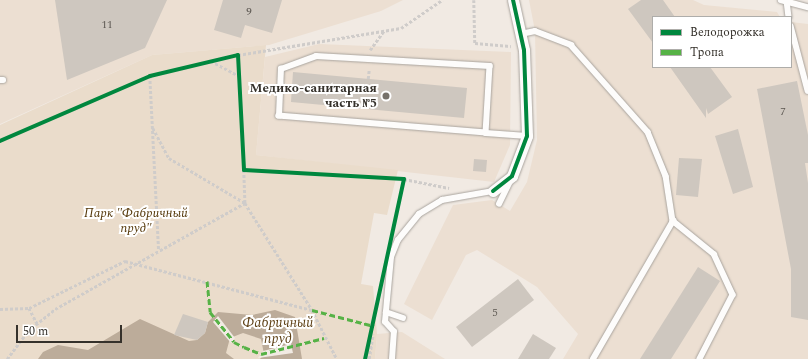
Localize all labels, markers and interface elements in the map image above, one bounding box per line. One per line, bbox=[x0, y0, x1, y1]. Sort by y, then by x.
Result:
house number: 9 bbox=[246, 5, 252, 19]
legend bbox=[652, 16, 792, 68]
house number: 11 bbox=[102, 18, 112, 32]
text: Велодорожка bbox=[690, 23, 765, 42]
text: Тропа bbox=[690, 43, 724, 62]
place label: Медико-санитарная часть №5 bbox=[250, 81, 377, 112]
marker: Медико-санитарная часть №5 bbox=[380, 90, 392, 102]
house number: 7 bbox=[780, 105, 786, 119]
park label: Парк "Фабричный пруд" bbox=[84, 206, 188, 237]
house number: 5 bbox=[492, 306, 498, 320]
water label: Фабричный пруд bbox=[243, 315, 313, 348]
scale bar bbox=[18, 317, 124, 343]
text: 50 m bbox=[23, 322, 48, 341]

